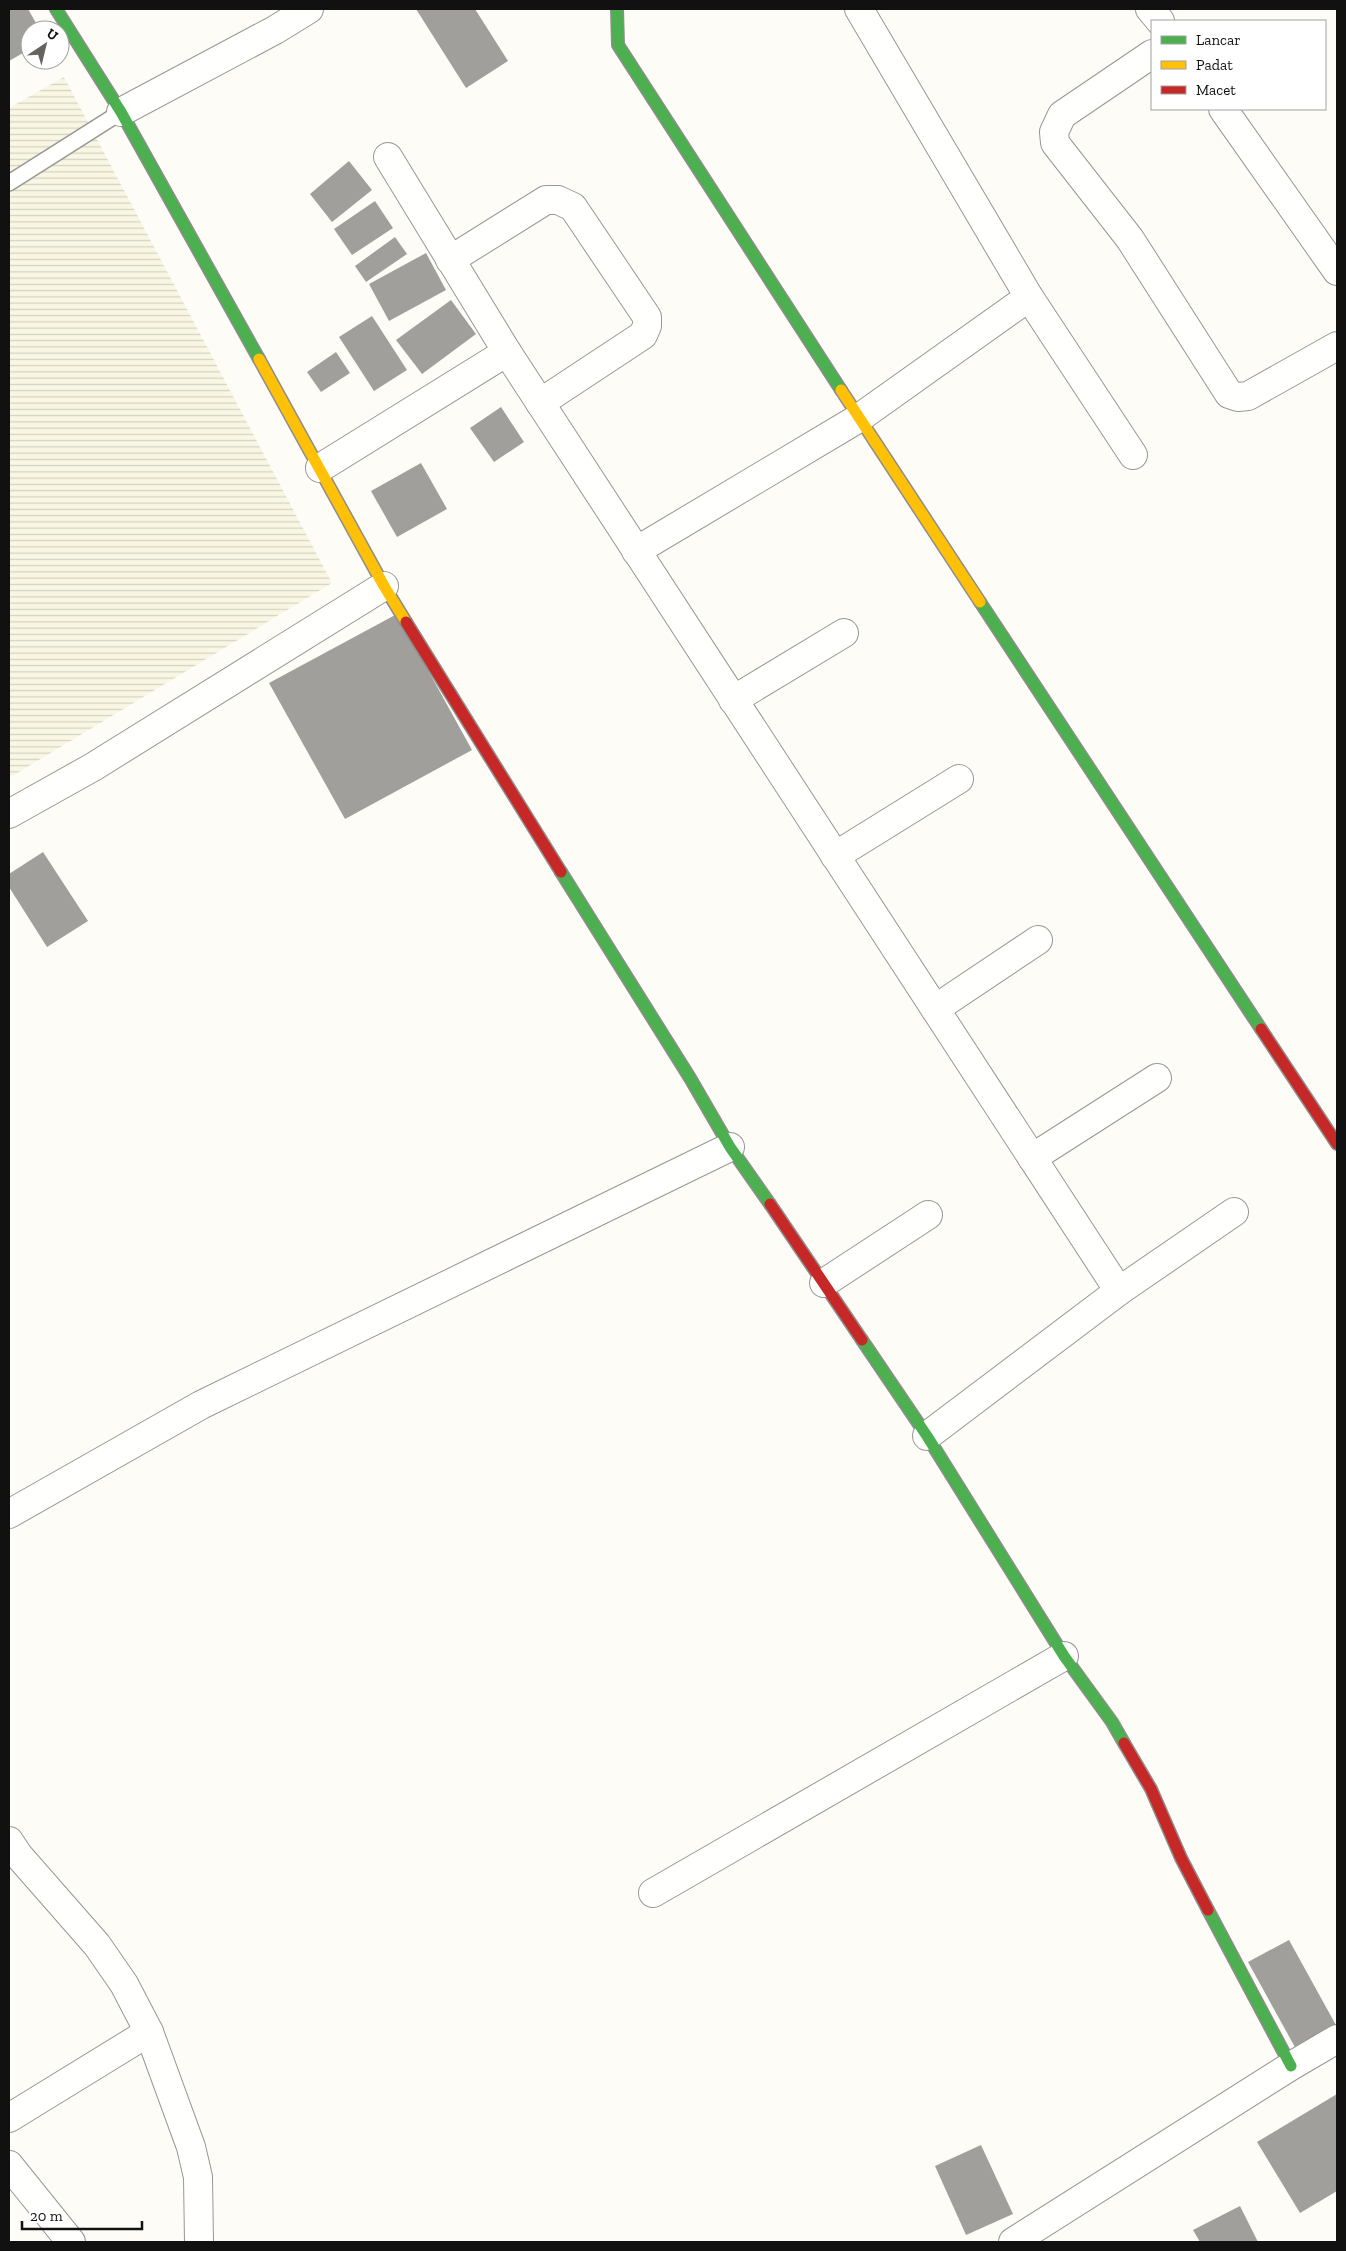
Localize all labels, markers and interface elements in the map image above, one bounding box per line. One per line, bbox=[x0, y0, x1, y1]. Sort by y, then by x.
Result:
north arrow bbox=[20, 20, 70, 70]
legend bbox=[1151, 20, 1326, 110]
text: U bbox=[43, 25, 61, 45]
text: Lancar bbox=[1196, 31, 1241, 49]
text: Padat bbox=[1196, 56, 1233, 74]
text: Macet bbox=[1196, 81, 1236, 99]
scale bar bbox=[22, 2198, 142, 2230]
text: 20 m bbox=[30, 2207, 63, 2225]

